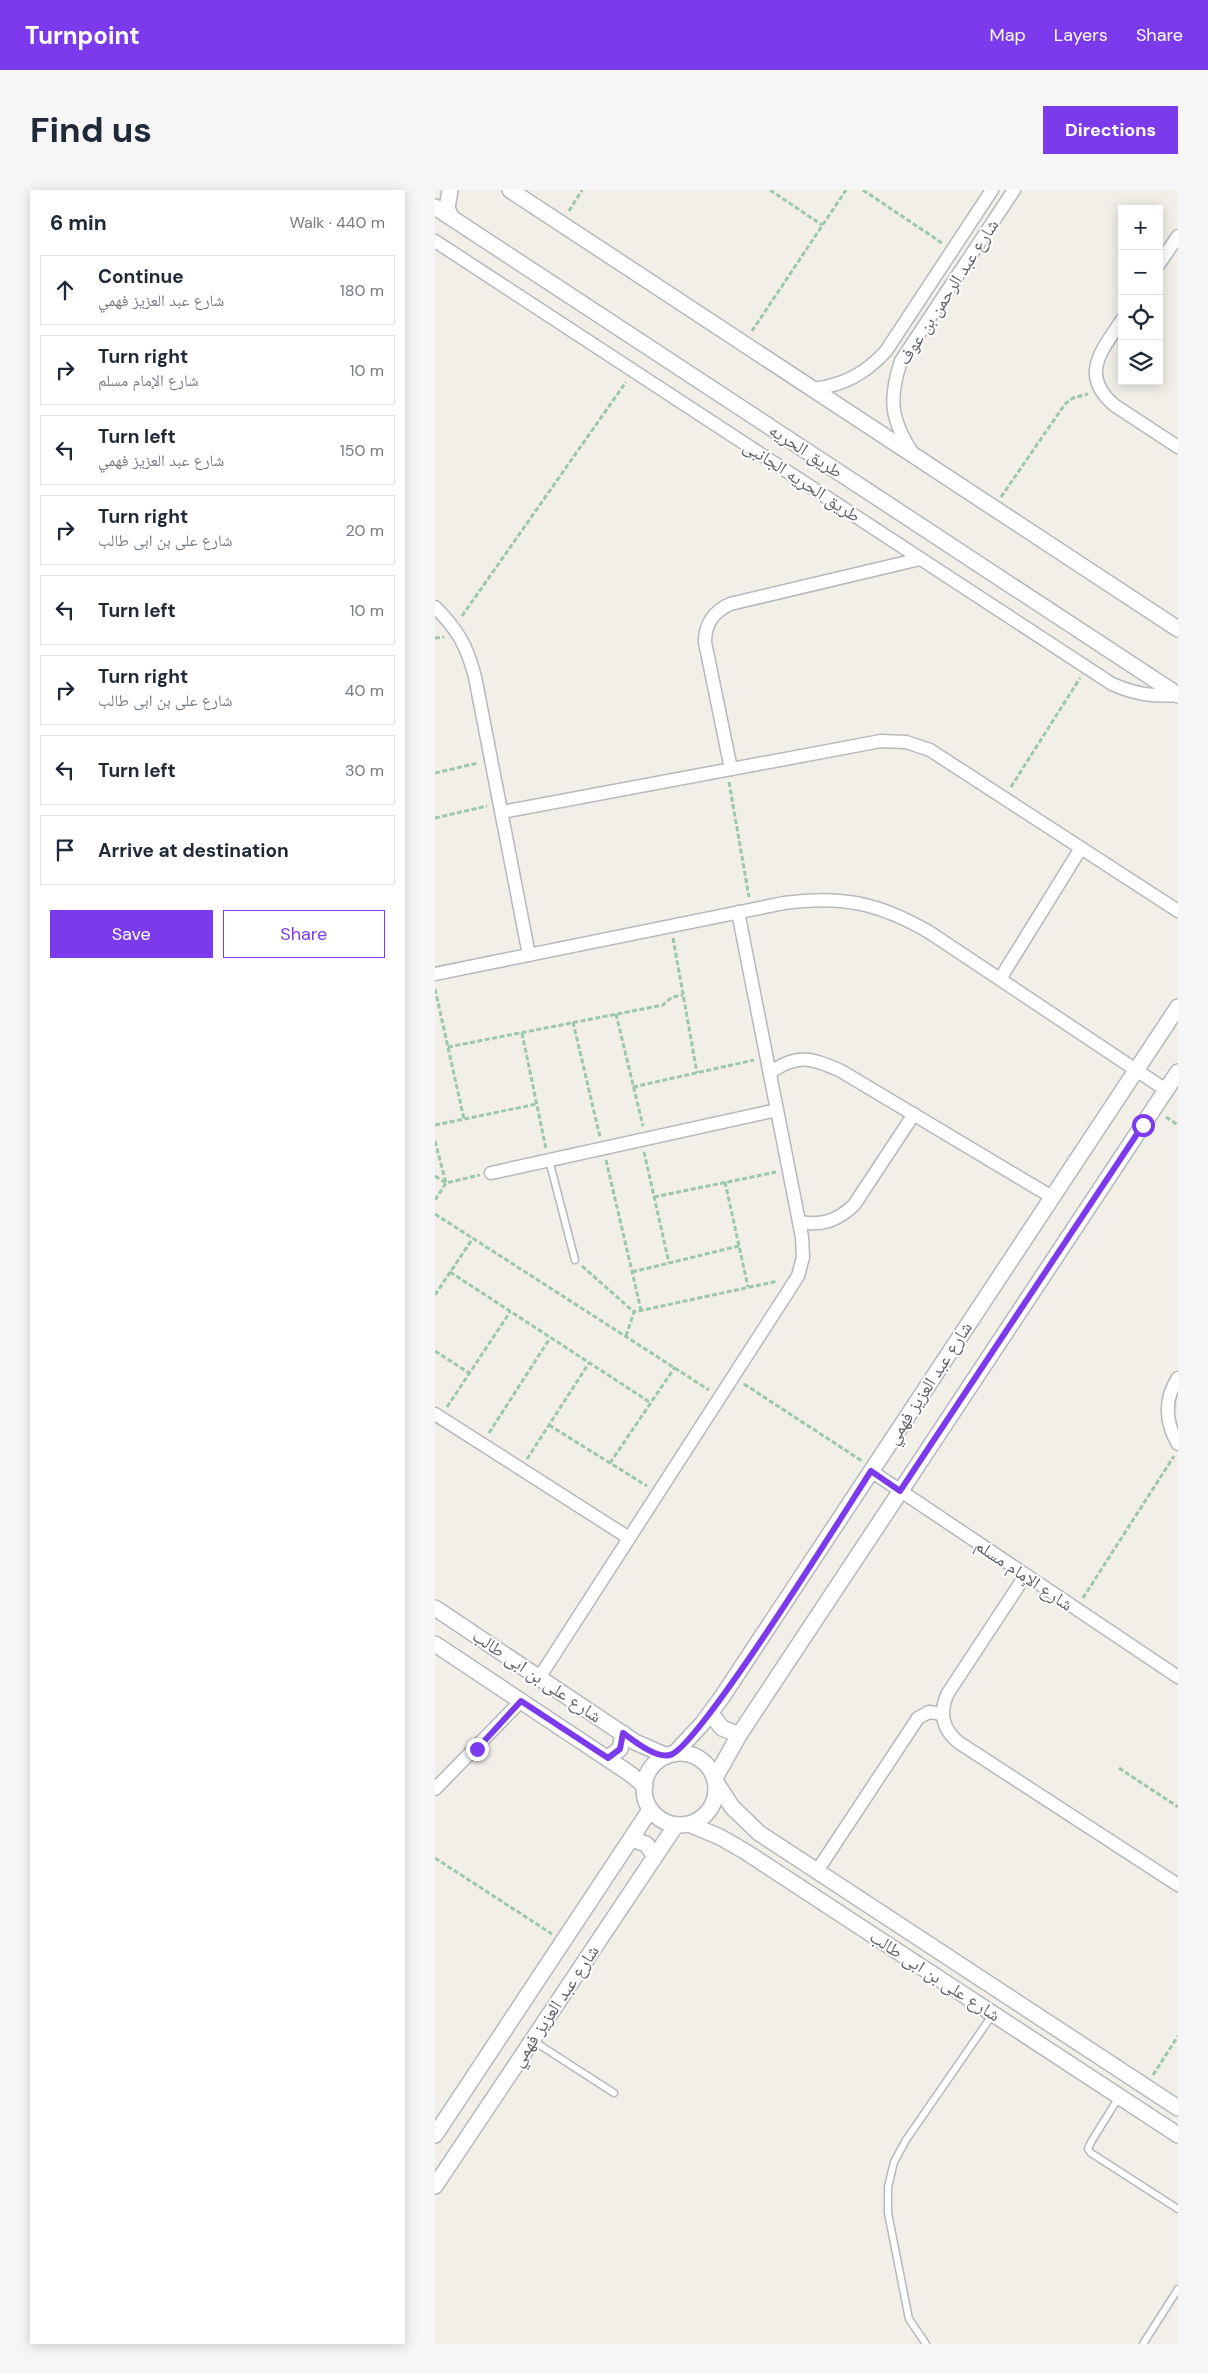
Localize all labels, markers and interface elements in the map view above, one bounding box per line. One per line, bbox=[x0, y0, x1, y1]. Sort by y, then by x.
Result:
text: Turnpoint bbox=[25, 20, 140, 51]
text: Map bbox=[990, 23, 1026, 47]
text: Layers bbox=[1054, 23, 1108, 47]
text: Share bbox=[1136, 23, 1183, 47]
button: Directions bbox=[1043, 106, 1178, 154]
text: Find us bbox=[30, 107, 152, 153]
map controls bbox=[1118, 205, 1163, 385]
button: + bbox=[1118, 205, 1163, 250]
text: 6 min bbox=[50, 209, 107, 237]
text: Walk · 440 m bbox=[289, 212, 385, 233]
street label: شارع عبد الرحمن بن عوف bbox=[892, 214, 1004, 370]
button: − bbox=[1118, 250, 1163, 295]
text: Continue bbox=[98, 264, 184, 289]
icon: ahead bbox=[51, 276, 79, 304]
text: 180 m bbox=[340, 280, 384, 301]
text: شارع عبد العزيز فهمي bbox=[98, 290, 224, 311]
button: locate bbox=[1118, 295, 1163, 340]
button: layers bbox=[1118, 340, 1163, 385]
text: Turn right bbox=[98, 344, 188, 369]
icon: right bbox=[51, 356, 79, 384]
text: 10 m bbox=[350, 360, 384, 381]
text: شارع الإمام مسلم bbox=[98, 370, 198, 391]
street label: طريق الحريه bbox=[765, 418, 847, 484]
text: Turn left bbox=[98, 424, 176, 449]
street label: طريق الحريه الجانبى bbox=[739, 434, 865, 528]
icon: left bbox=[51, 436, 79, 464]
text: 150 m bbox=[340, 440, 384, 461]
text: شارع عبد العزيز فهمي bbox=[98, 450, 224, 471]
text: Turn right bbox=[98, 504, 188, 529]
icon: right bbox=[51, 516, 79, 544]
text: 20 m bbox=[345, 520, 384, 541]
text: شارع على بن ابى طالب bbox=[98, 530, 232, 551]
icon: left bbox=[51, 596, 79, 624]
text: Turn left bbox=[98, 598, 176, 623]
text: 10 m bbox=[350, 600, 384, 621]
text: Turn right bbox=[98, 664, 188, 689]
icon: right bbox=[51, 676, 79, 704]
text: 40 m bbox=[345, 680, 384, 701]
text: شارع على بن ابى طالب bbox=[98, 690, 232, 711]
icon: left bbox=[51, 756, 79, 784]
text: Turn left bbox=[98, 758, 176, 783]
text: 30 m bbox=[345, 760, 384, 781]
icon: arrive bbox=[51, 836, 79, 864]
text: Arrive at destination bbox=[98, 838, 289, 863]
button: Save bbox=[50, 910, 213, 958]
button: Share bbox=[223, 910, 385, 958]
route start bbox=[1132, 1114, 1155, 1137]
street label: شارع عبد العزيز فهمي bbox=[880, 1317, 980, 1450]
street label: شارع الإمام مسلم bbox=[970, 1533, 1078, 1617]
street label: شارع على بن ابى طالب bbox=[468, 1624, 606, 1728]
route end bbox=[466, 1738, 489, 1761]
street label: شارع على بن ابى طالب bbox=[865, 1925, 1005, 2027]
street label: شارع عبد العزيز فهمي bbox=[505, 1940, 607, 2073]

